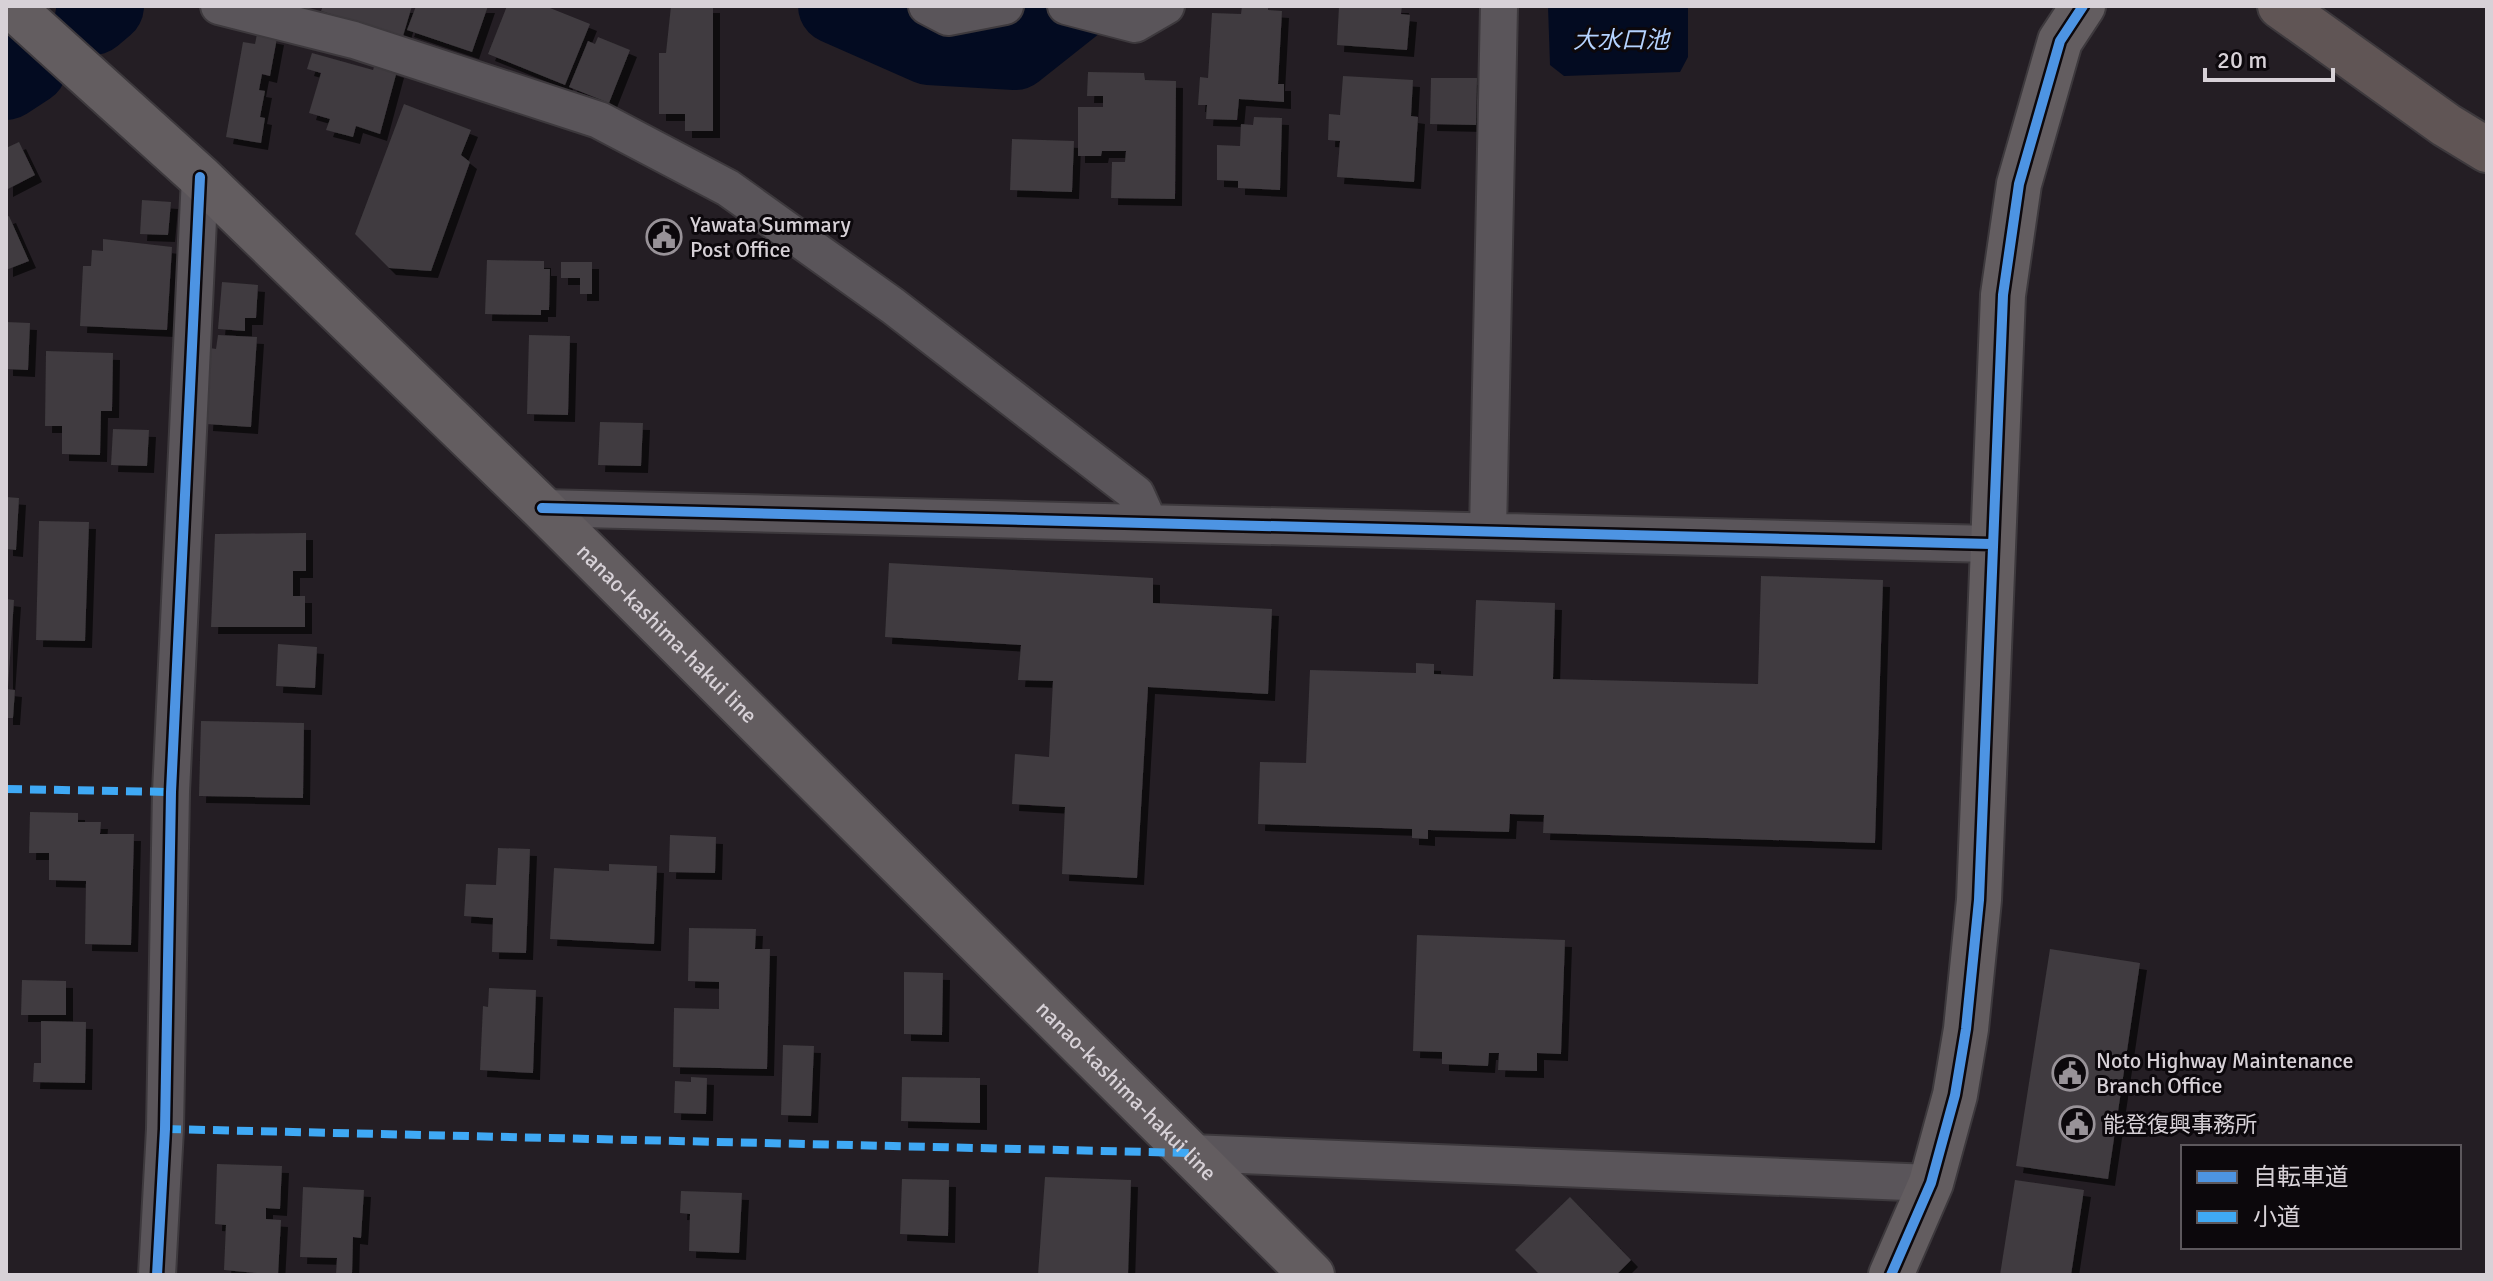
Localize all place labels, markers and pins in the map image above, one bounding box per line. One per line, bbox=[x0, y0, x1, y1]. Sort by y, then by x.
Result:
place label: Yawata Summary Post Office bbox=[690, 211, 851, 263]
public building icon: Yawata Summary Post Office bbox=[645, 218, 683, 256]
place label: Noto Highway Maintenance Branch Office bbox=[2096, 1047, 2354, 1099]
public building icon: Noto Highway Maintenance Branch Office bbox=[2051, 1054, 2089, 1092]
public building icon: 能登復興事務所 bbox=[2058, 1105, 2096, 1143]
place label: 能登復興事務所 bbox=[2103, 1111, 2257, 1138]

